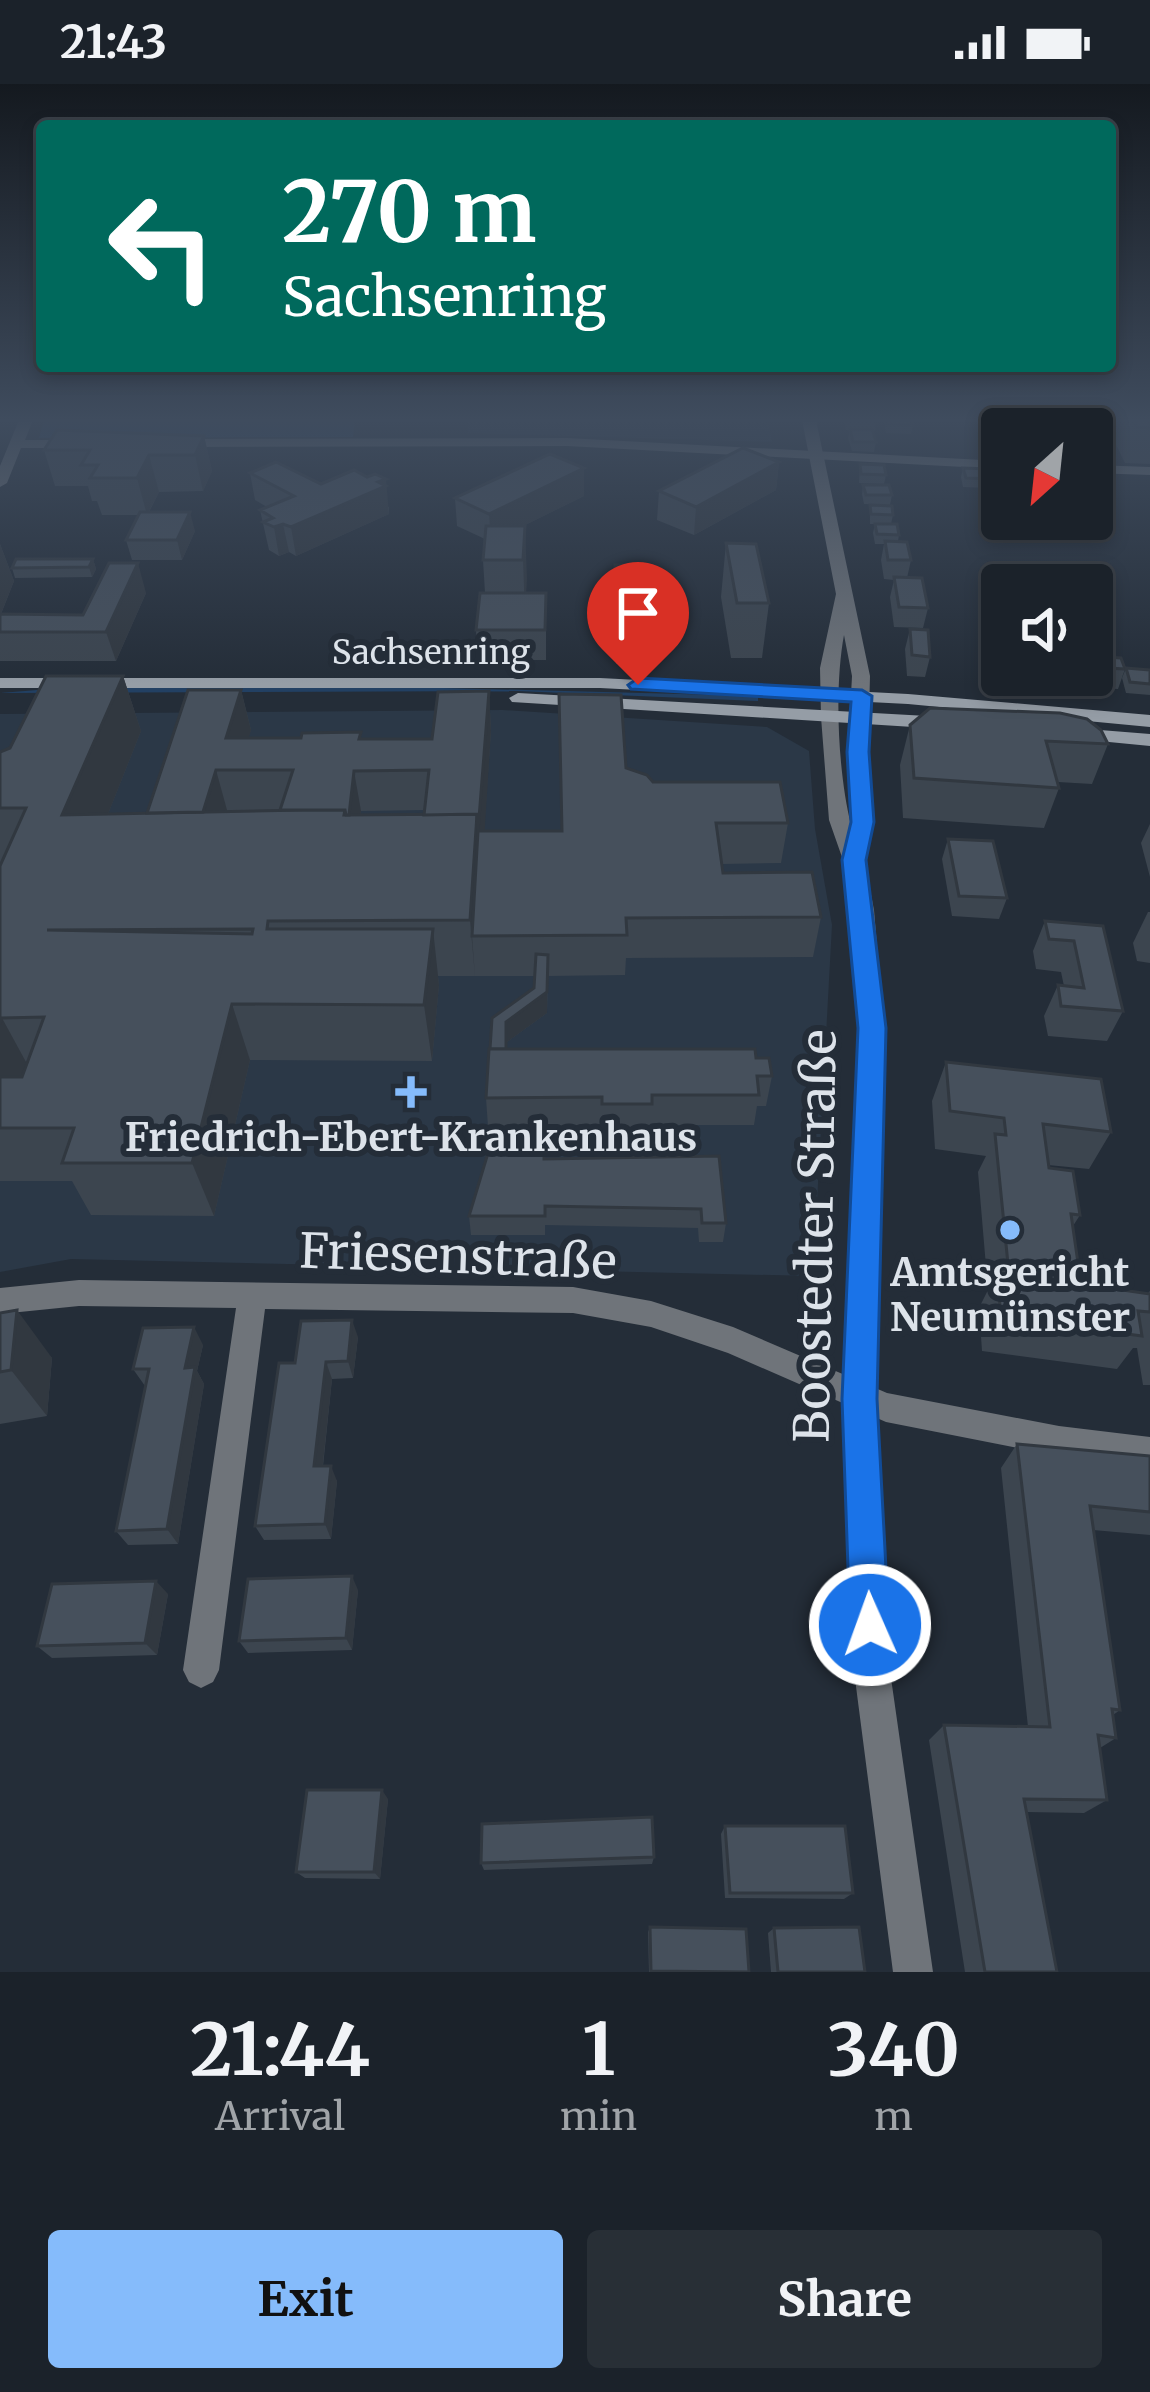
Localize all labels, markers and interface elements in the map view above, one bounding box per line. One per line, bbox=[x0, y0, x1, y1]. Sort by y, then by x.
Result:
text: 21:43 bbox=[60, 14, 167, 70]
text: 270 m bbox=[282, 159, 536, 265]
icon: left bbox=[84, 168, 240, 324]
text: Sachsenring bbox=[282, 263, 606, 331]
north arrow bbox=[981, 408, 1113, 540]
map controls bbox=[981, 408, 1113, 696]
pin bbox=[587, 562, 689, 685]
button: sound bbox=[981, 564, 1113, 696]
icon: arrive bbox=[605, 580, 671, 646]
street label: Sachsenring bbox=[332, 632, 530, 673]
street label: Boostedter Straße bbox=[781, 1029, 849, 1443]
marker: Friedrich-Ebert-Krankenhaus bbox=[395, 1076, 427, 1108]
place label: Friedrich-Ebert-Krankenhaus bbox=[125, 1113, 697, 1162]
marker: Amtsgericht Neumünster bbox=[997, 1217, 1023, 1243]
street label: Friesenstraße bbox=[298, 1220, 618, 1292]
place label: Amtsgericht Neumünster bbox=[890, 1248, 1130, 1342]
position arrow bbox=[807, 1562, 933, 1688]
text: 21:44 bbox=[190, 2004, 370, 2095]
text: 1 bbox=[582, 2004, 615, 2095]
text: 340 bbox=[827, 2004, 960, 2095]
text: Arrival bbox=[215, 2092, 345, 2141]
text: min bbox=[560, 2092, 637, 2141]
text: m bbox=[874, 2092, 913, 2141]
button: Exit bbox=[48, 2230, 563, 2368]
button: Share bbox=[587, 2230, 1102, 2368]

